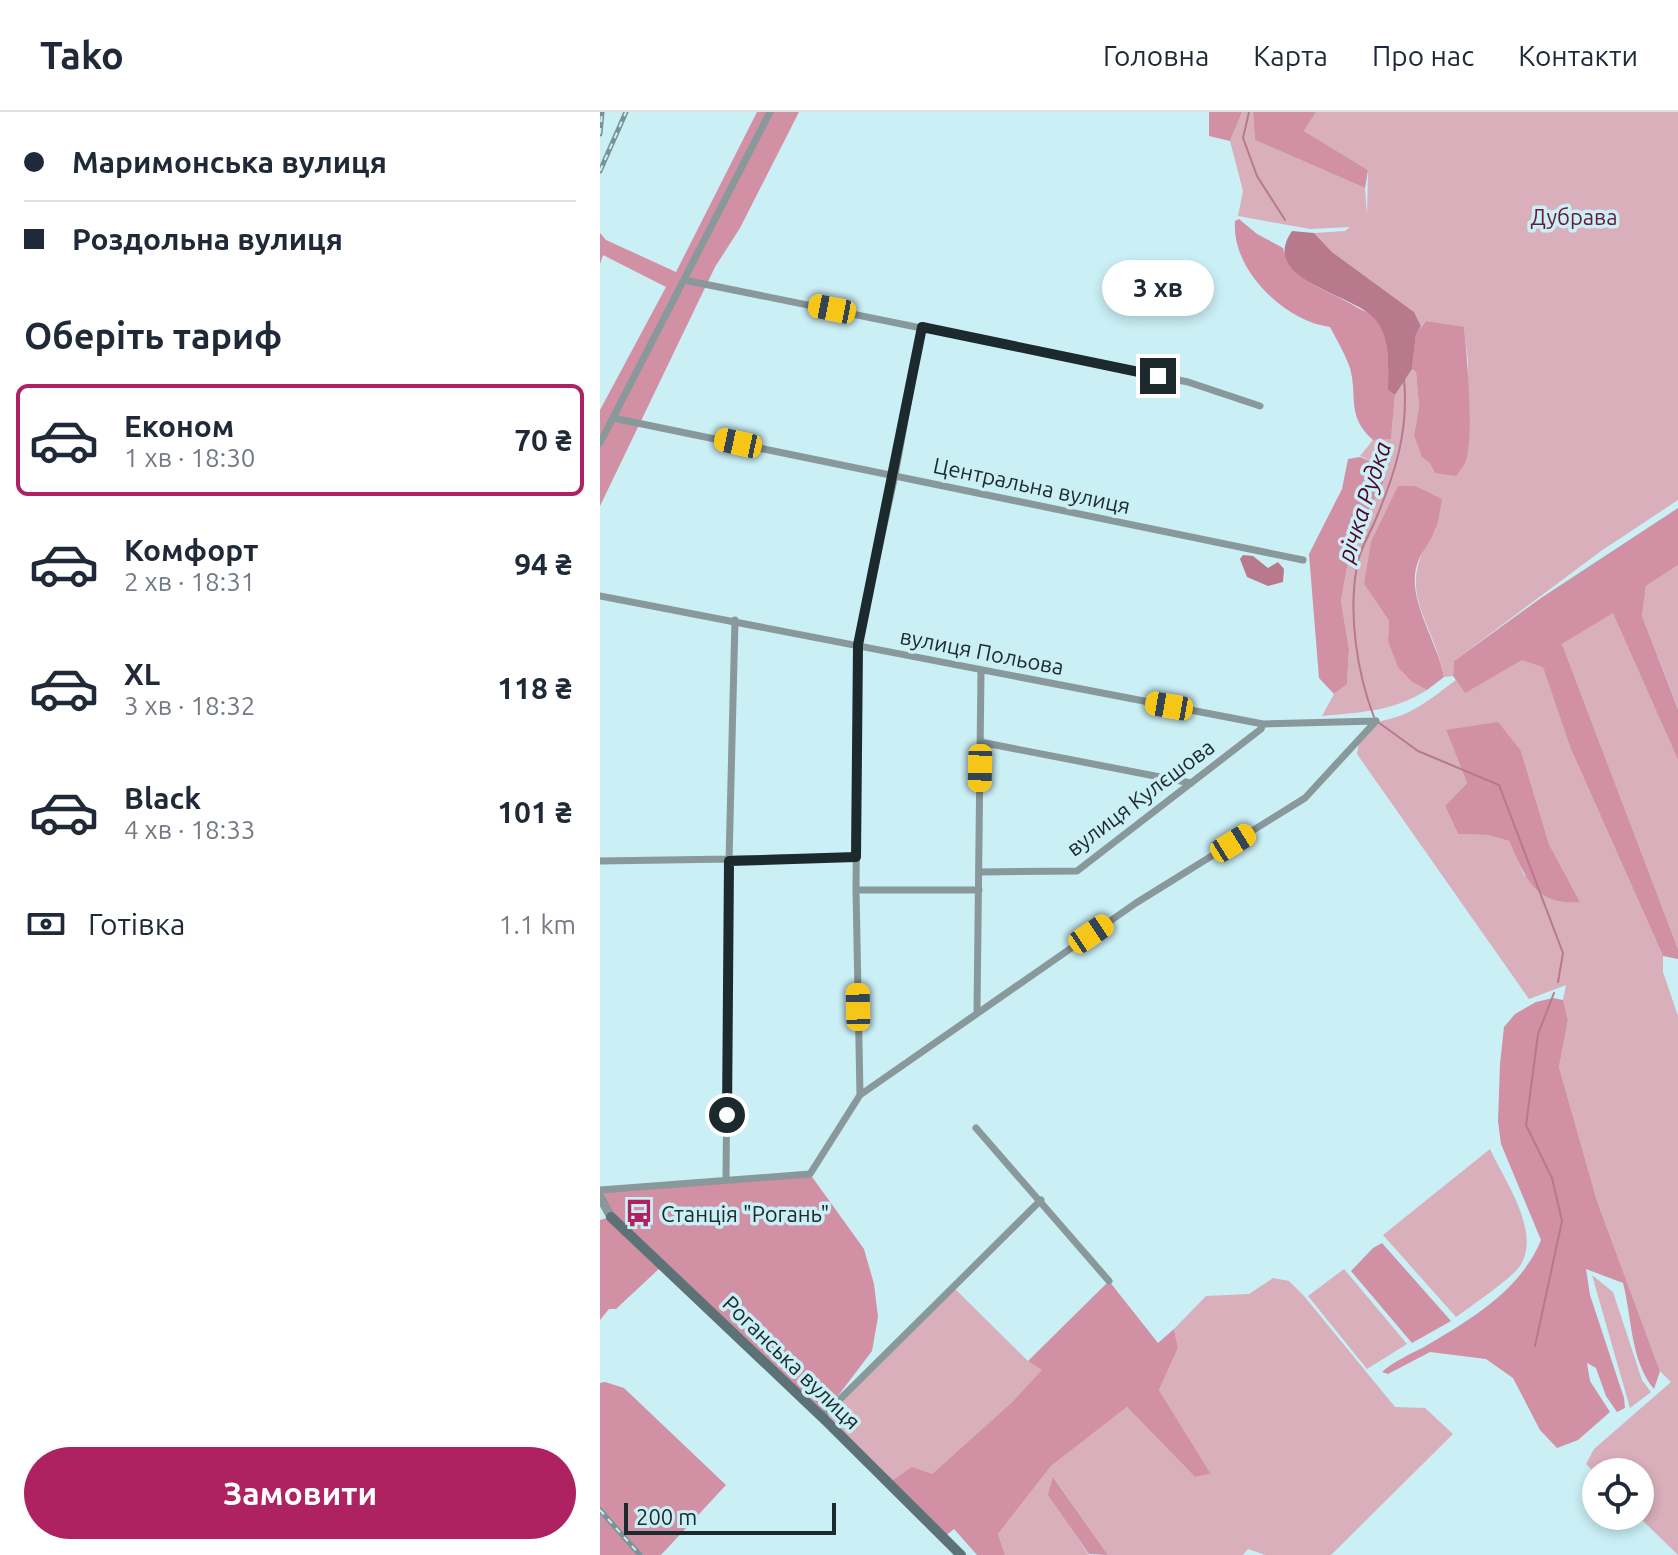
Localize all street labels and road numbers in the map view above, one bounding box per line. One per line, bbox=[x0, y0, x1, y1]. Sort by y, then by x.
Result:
street label: Центральна вулиця bbox=[931, 452, 1133, 518]
street label: вулиця Польова bbox=[898, 623, 1066, 679]
street label: вулиця Кулєшова bbox=[1061, 733, 1219, 861]
street label: Роганська вулиця bbox=[718, 1290, 866, 1434]

